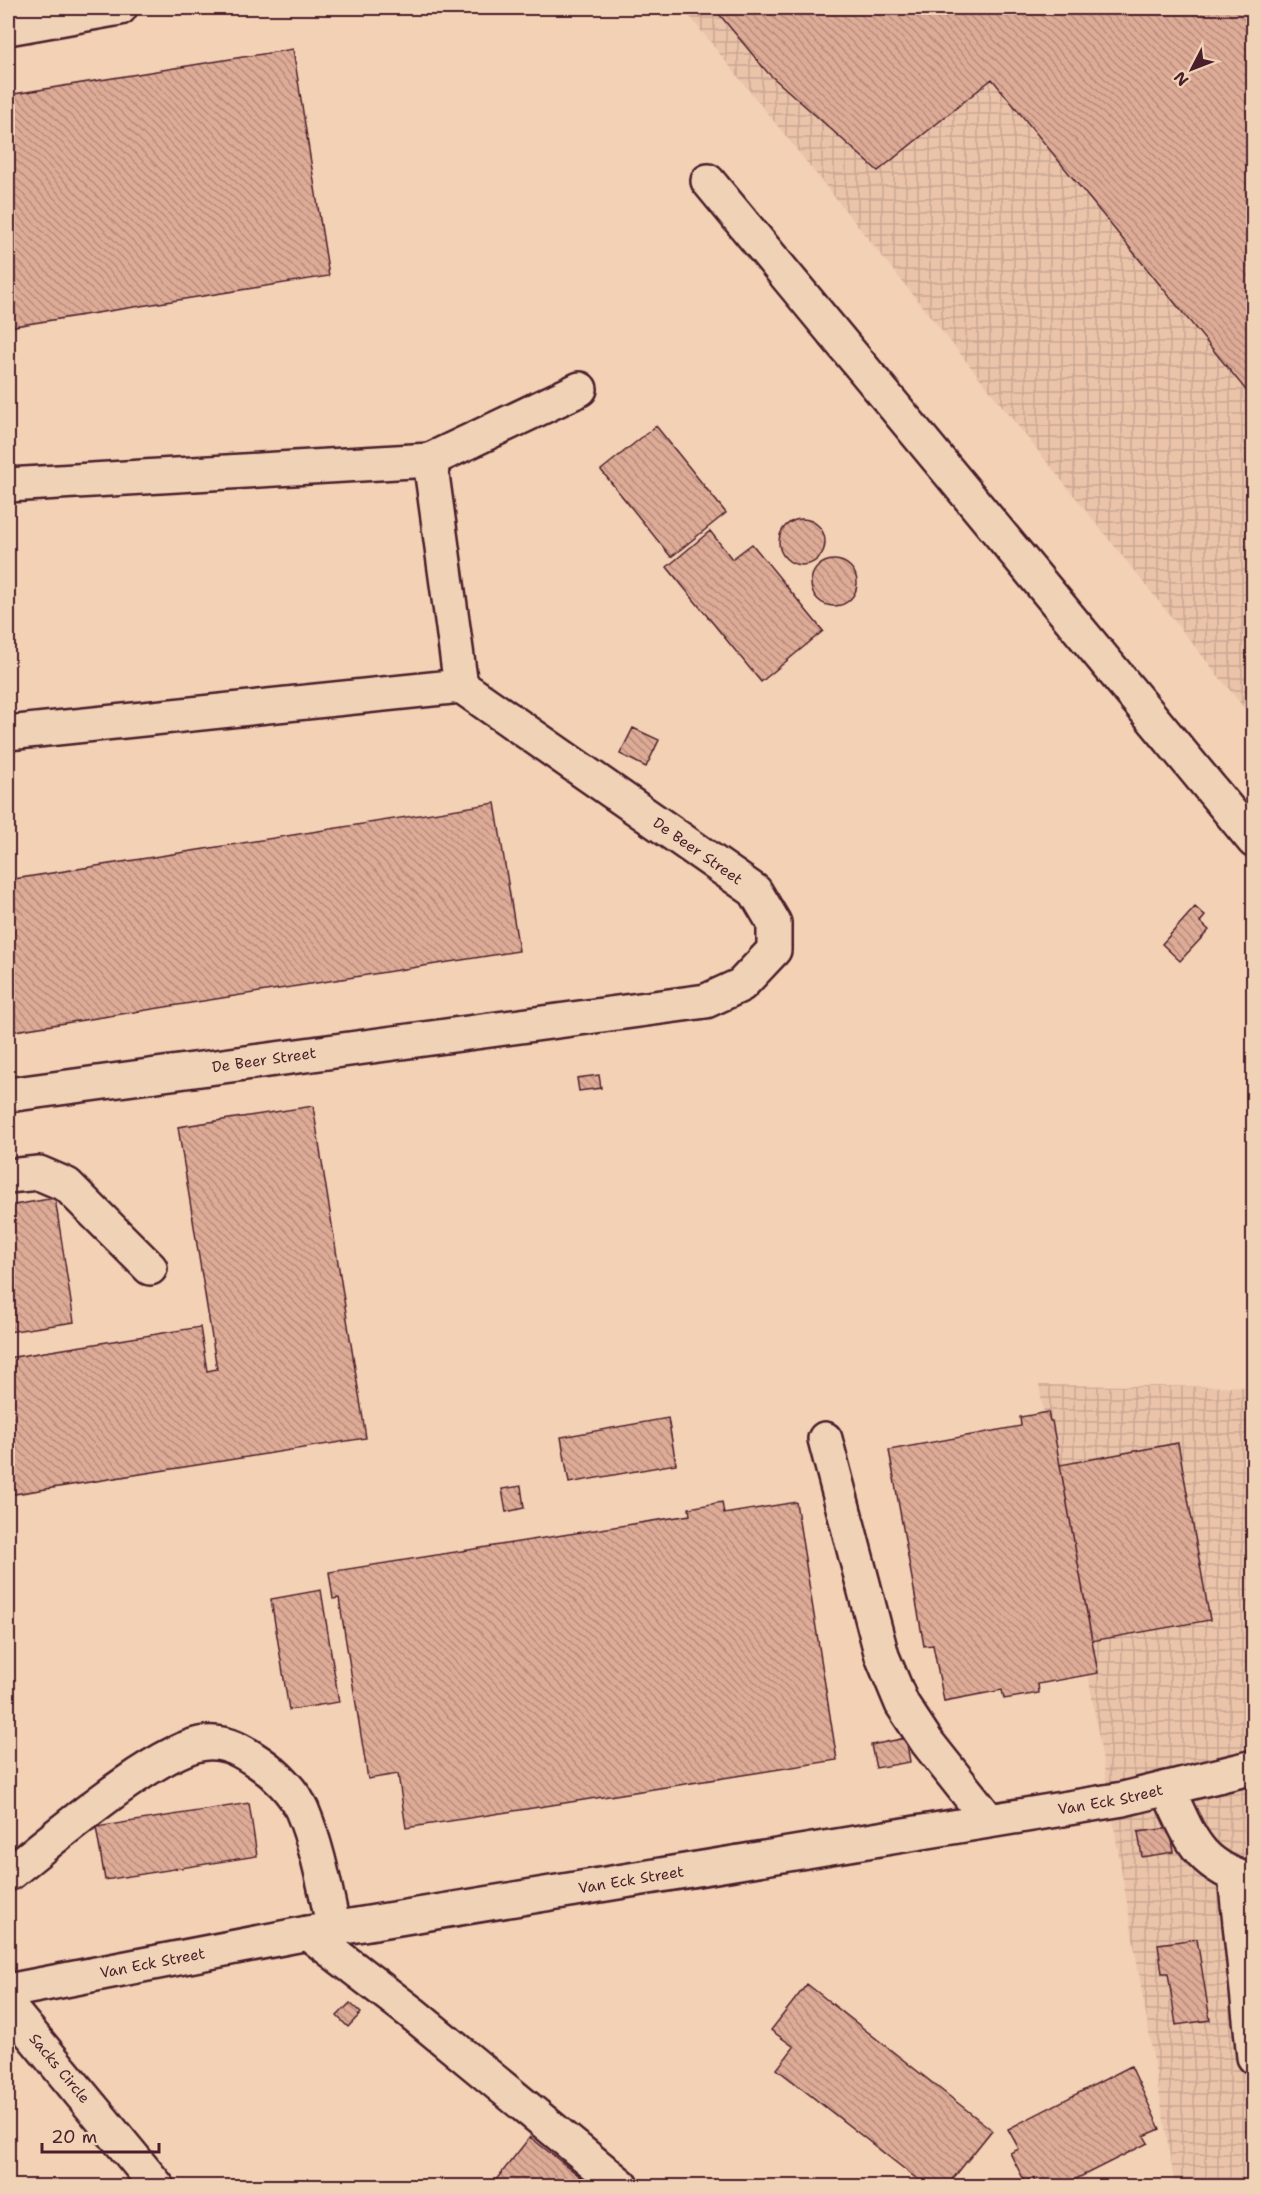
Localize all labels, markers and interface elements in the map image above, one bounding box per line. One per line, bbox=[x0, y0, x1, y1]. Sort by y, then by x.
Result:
north arrow bbox=[1162, 39, 1222, 99]
text: N bbox=[1169, 67, 1193, 90]
street label: De Beer Street bbox=[649, 813, 746, 889]
street label: De Beer Street bbox=[211, 1043, 317, 1077]
street label: Van Eck Street bbox=[1056, 1780, 1165, 1820]
street label: Van Eck Street bbox=[577, 1861, 685, 1898]
street label: Van Eck Street bbox=[98, 1943, 207, 1983]
street label: Sacks Circle bbox=[25, 2029, 95, 2108]
scale bar bbox=[42, 2116, 159, 2154]
text: 20 m bbox=[51, 2125, 97, 2149]

